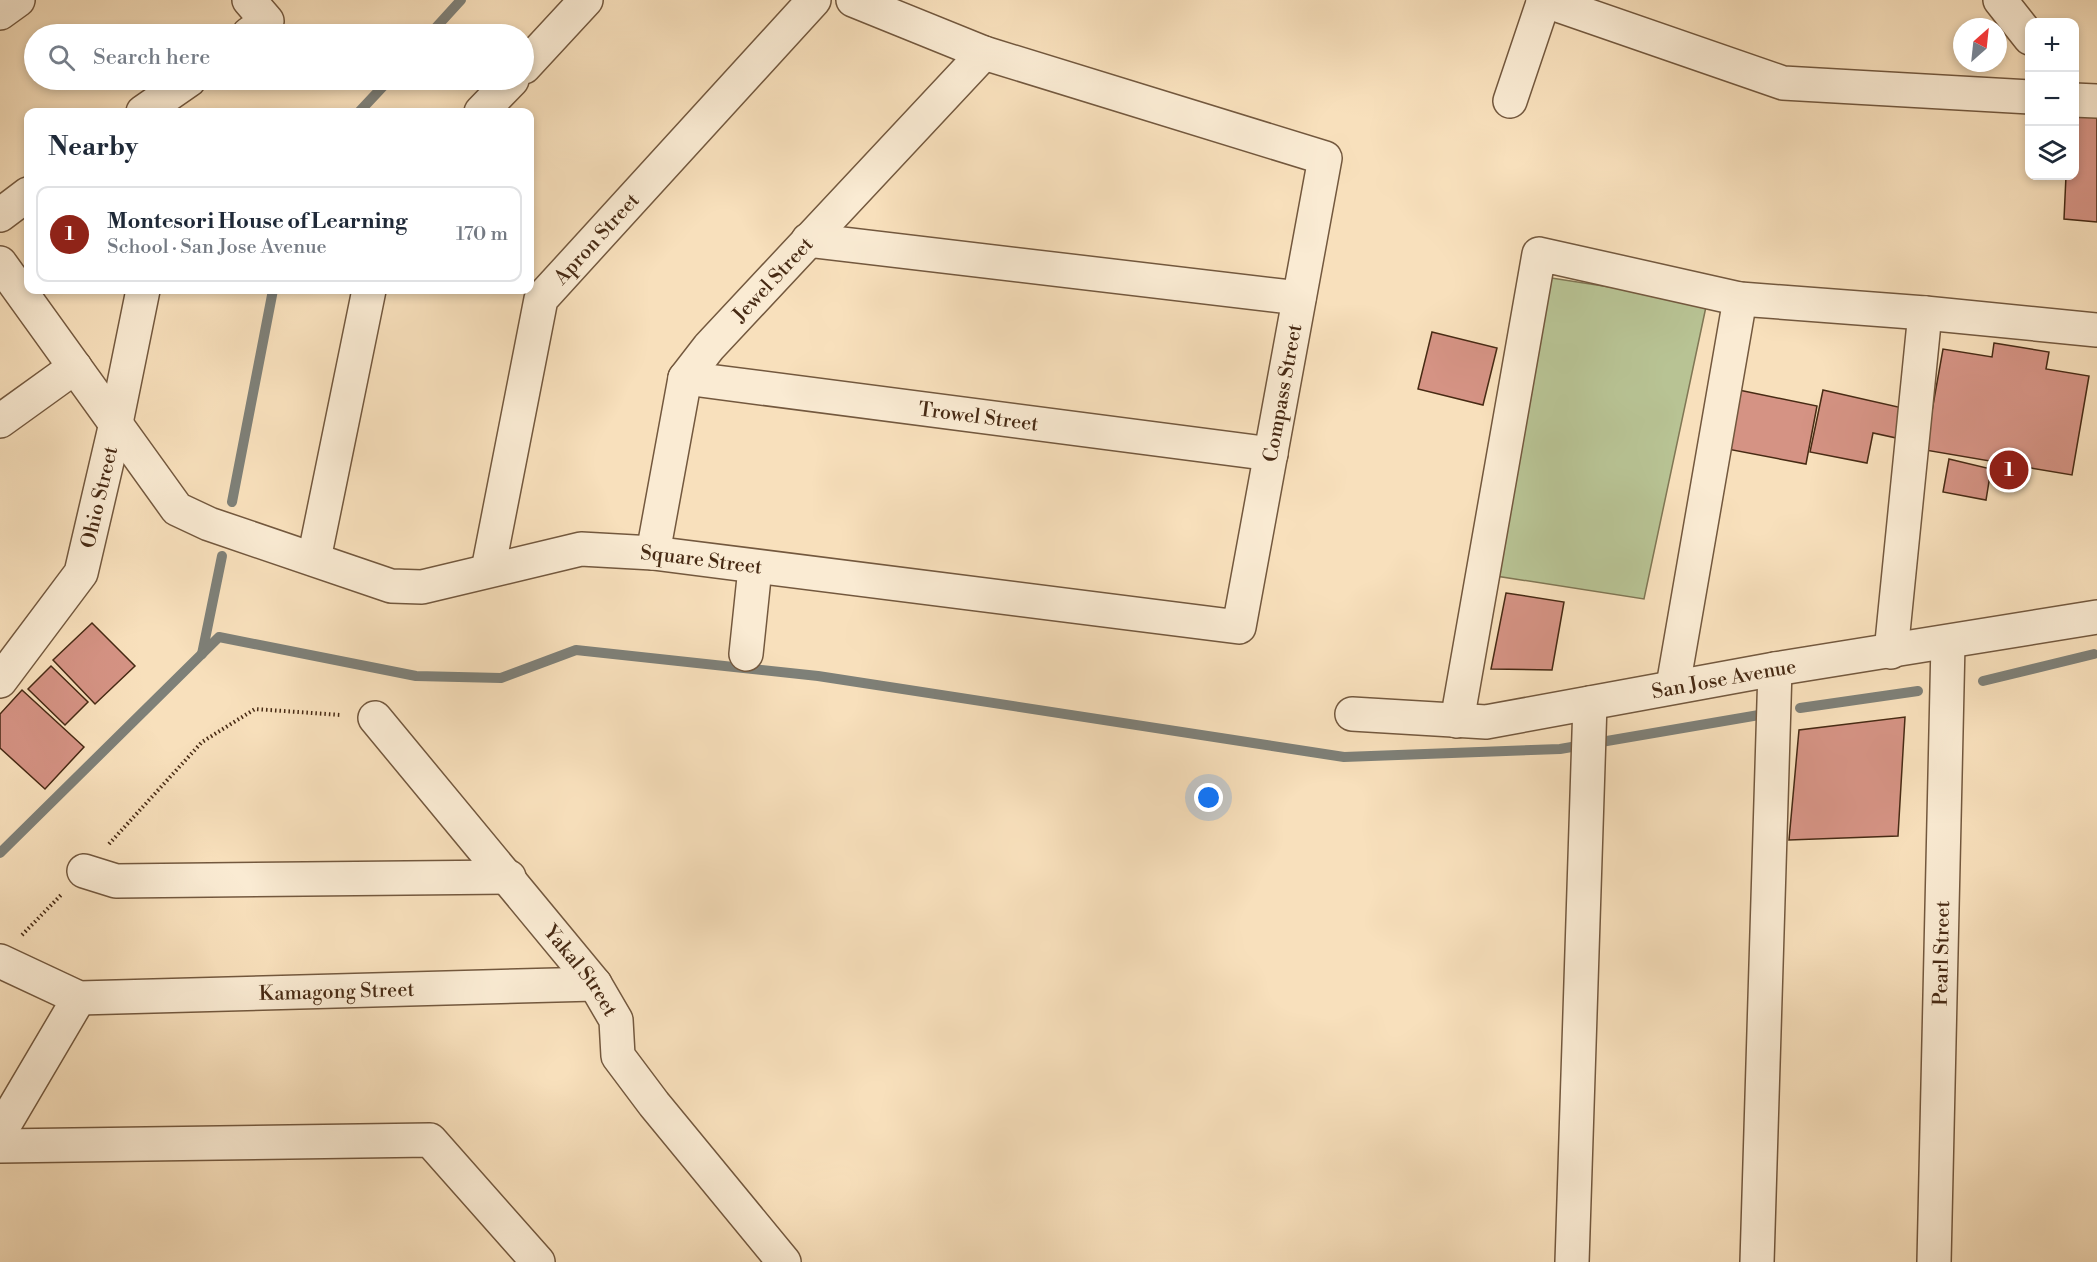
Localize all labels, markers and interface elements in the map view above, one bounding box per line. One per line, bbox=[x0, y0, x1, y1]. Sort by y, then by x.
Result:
north arrow bbox=[1953, 18, 2007, 72]
map controls bbox=[2025, 18, 2079, 180]
button: + bbox=[2025, 18, 2079, 72]
search box bbox=[24, 24, 534, 90]
icon: search bbox=[45, 41, 78, 74]
text: Search here bbox=[93, 44, 210, 71]
button: − bbox=[2025, 72, 2079, 126]
button: layers bbox=[2025, 126, 2079, 180]
text: Nearby bbox=[48, 131, 138, 163]
street label: Apron Street bbox=[549, 189, 645, 291]
text: Montesori House of Learning bbox=[107, 208, 407, 235]
text: 1 bbox=[65, 222, 74, 247]
text: 170 m bbox=[456, 222, 508, 247]
street label: Jewel Street bbox=[727, 233, 819, 328]
text: School · San Jose Avenue bbox=[107, 235, 327, 260]
street label: Compass Street bbox=[1258, 322, 1308, 464]
street label: Trowel Street bbox=[917, 397, 1040, 438]
street label: Ohio Street bbox=[76, 444, 124, 551]
pin: 1 bbox=[1990, 448, 2028, 492]
street label: Square Street bbox=[640, 541, 763, 581]
street label: San Jose Avenue bbox=[1650, 655, 1798, 705]
your location bbox=[1194, 783, 1223, 812]
street label: Pearl Street bbox=[1929, 900, 1956, 1006]
street label: Yakal Street bbox=[537, 920, 622, 1021]
street label: Kamagong Street bbox=[259, 978, 415, 1007]

